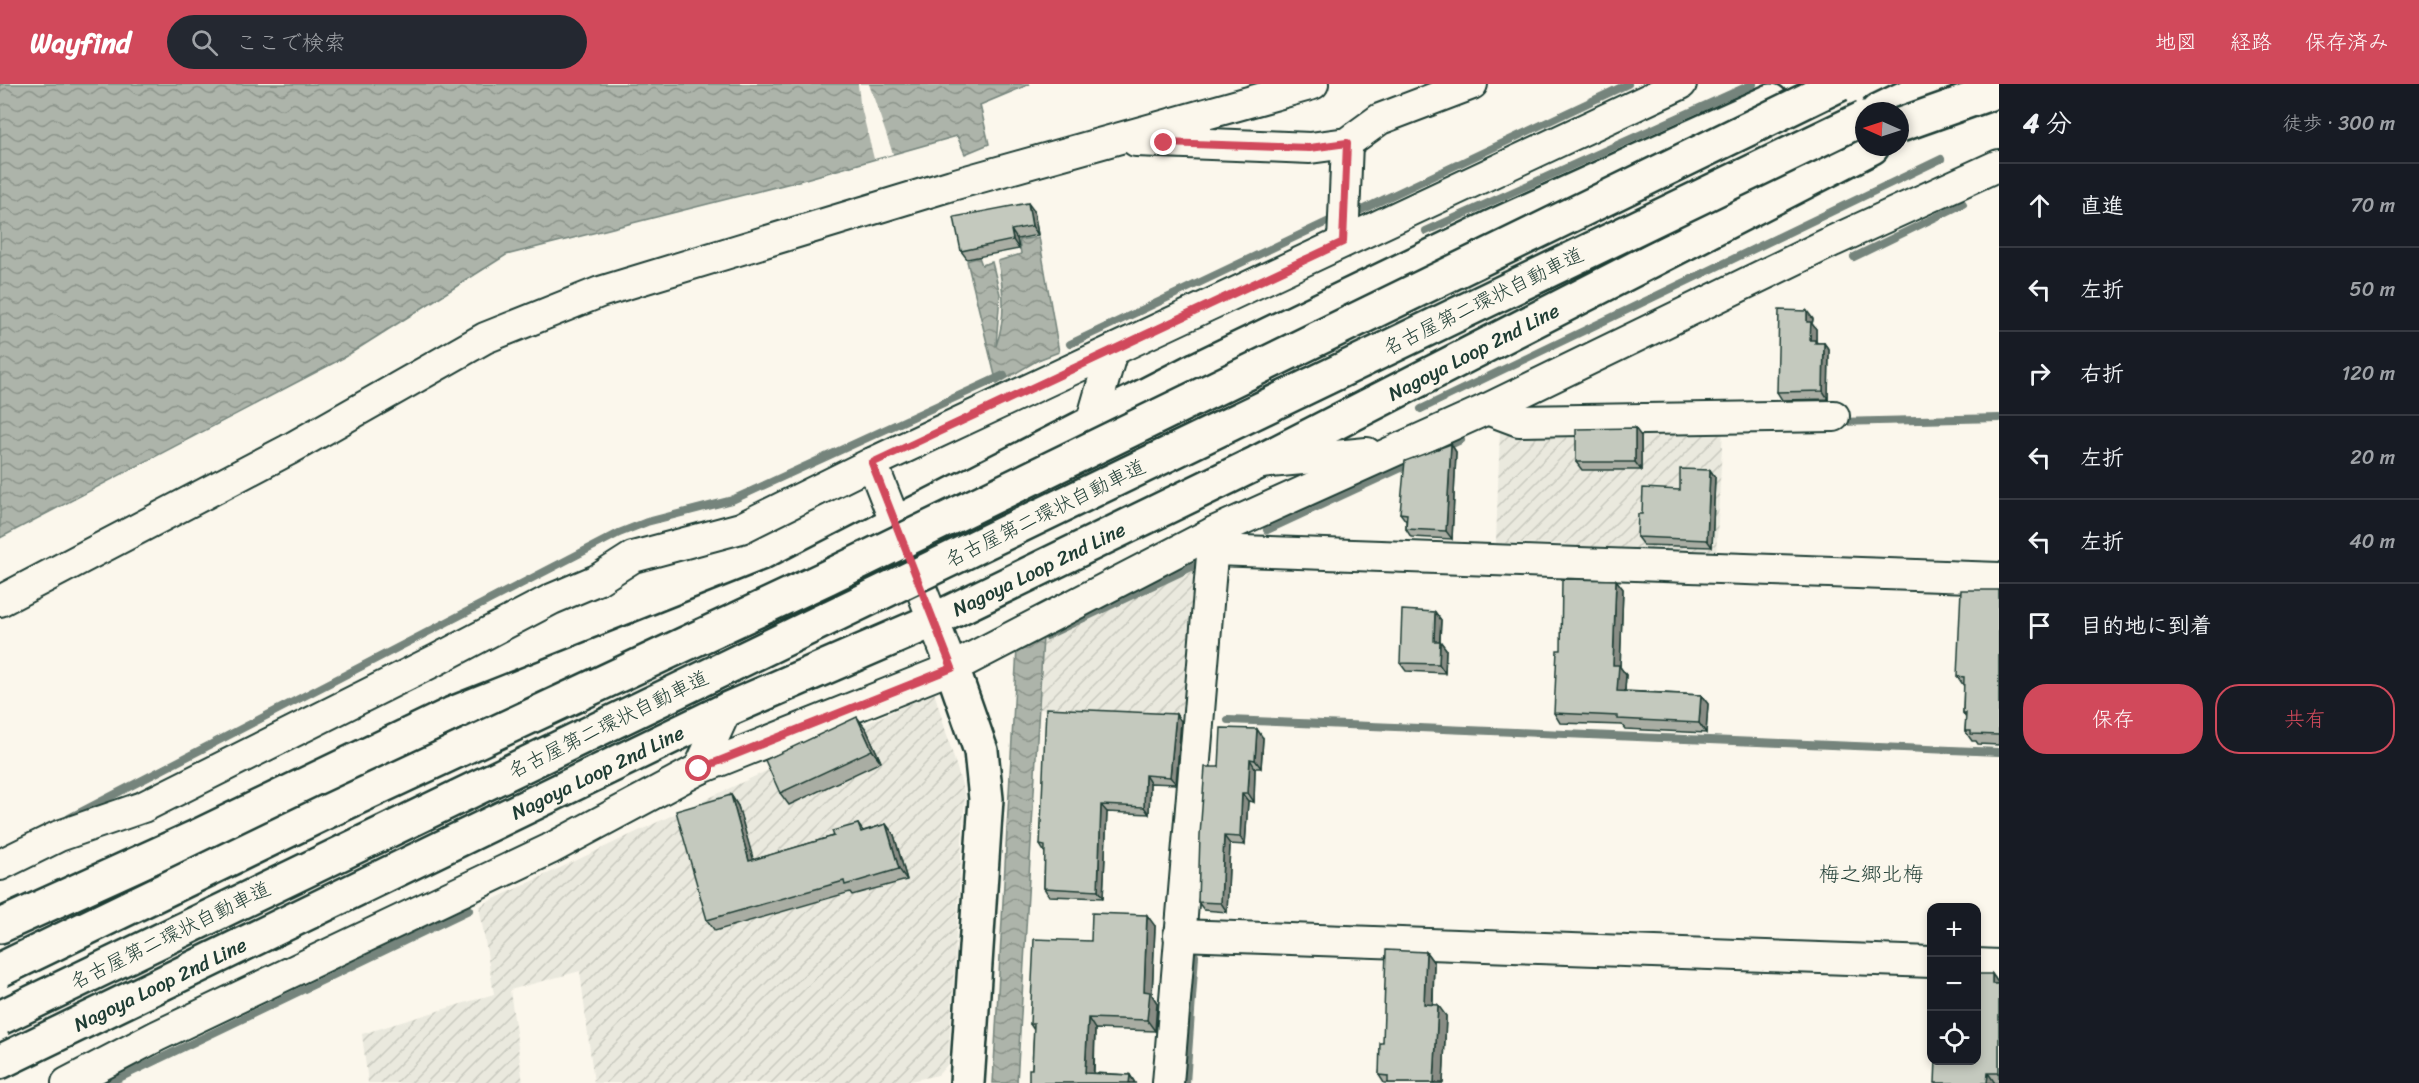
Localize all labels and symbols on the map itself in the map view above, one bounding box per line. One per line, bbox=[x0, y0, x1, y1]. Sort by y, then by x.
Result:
north arrow bbox=[1855, 102, 1909, 156]
route end bbox=[1150, 129, 1176, 155]
street label: 名古屋第二環状自動車道 bbox=[1377, 237, 1590, 365]
street label: Nagoya Loop 2nd Line bbox=[1382, 293, 1566, 411]
street label: 名古屋第二環状自動車道 bbox=[939, 449, 1152, 577]
street label: Nagoya Loop 2nd Line bbox=[946, 512, 1132, 627]
street label: 名古屋第二環状自動車道 bbox=[502, 660, 715, 788]
street label: Nagoya Loop 2nd Line bbox=[505, 716, 690, 830]
route start bbox=[685, 755, 711, 781]
district label: 梅之郷北梅 bbox=[1819, 855, 1924, 893]
street label: 名古屋第二環状自動車道 bbox=[64, 871, 277, 999]
street label: Nagoya Loop 2nd Line bbox=[68, 928, 253, 1042]

